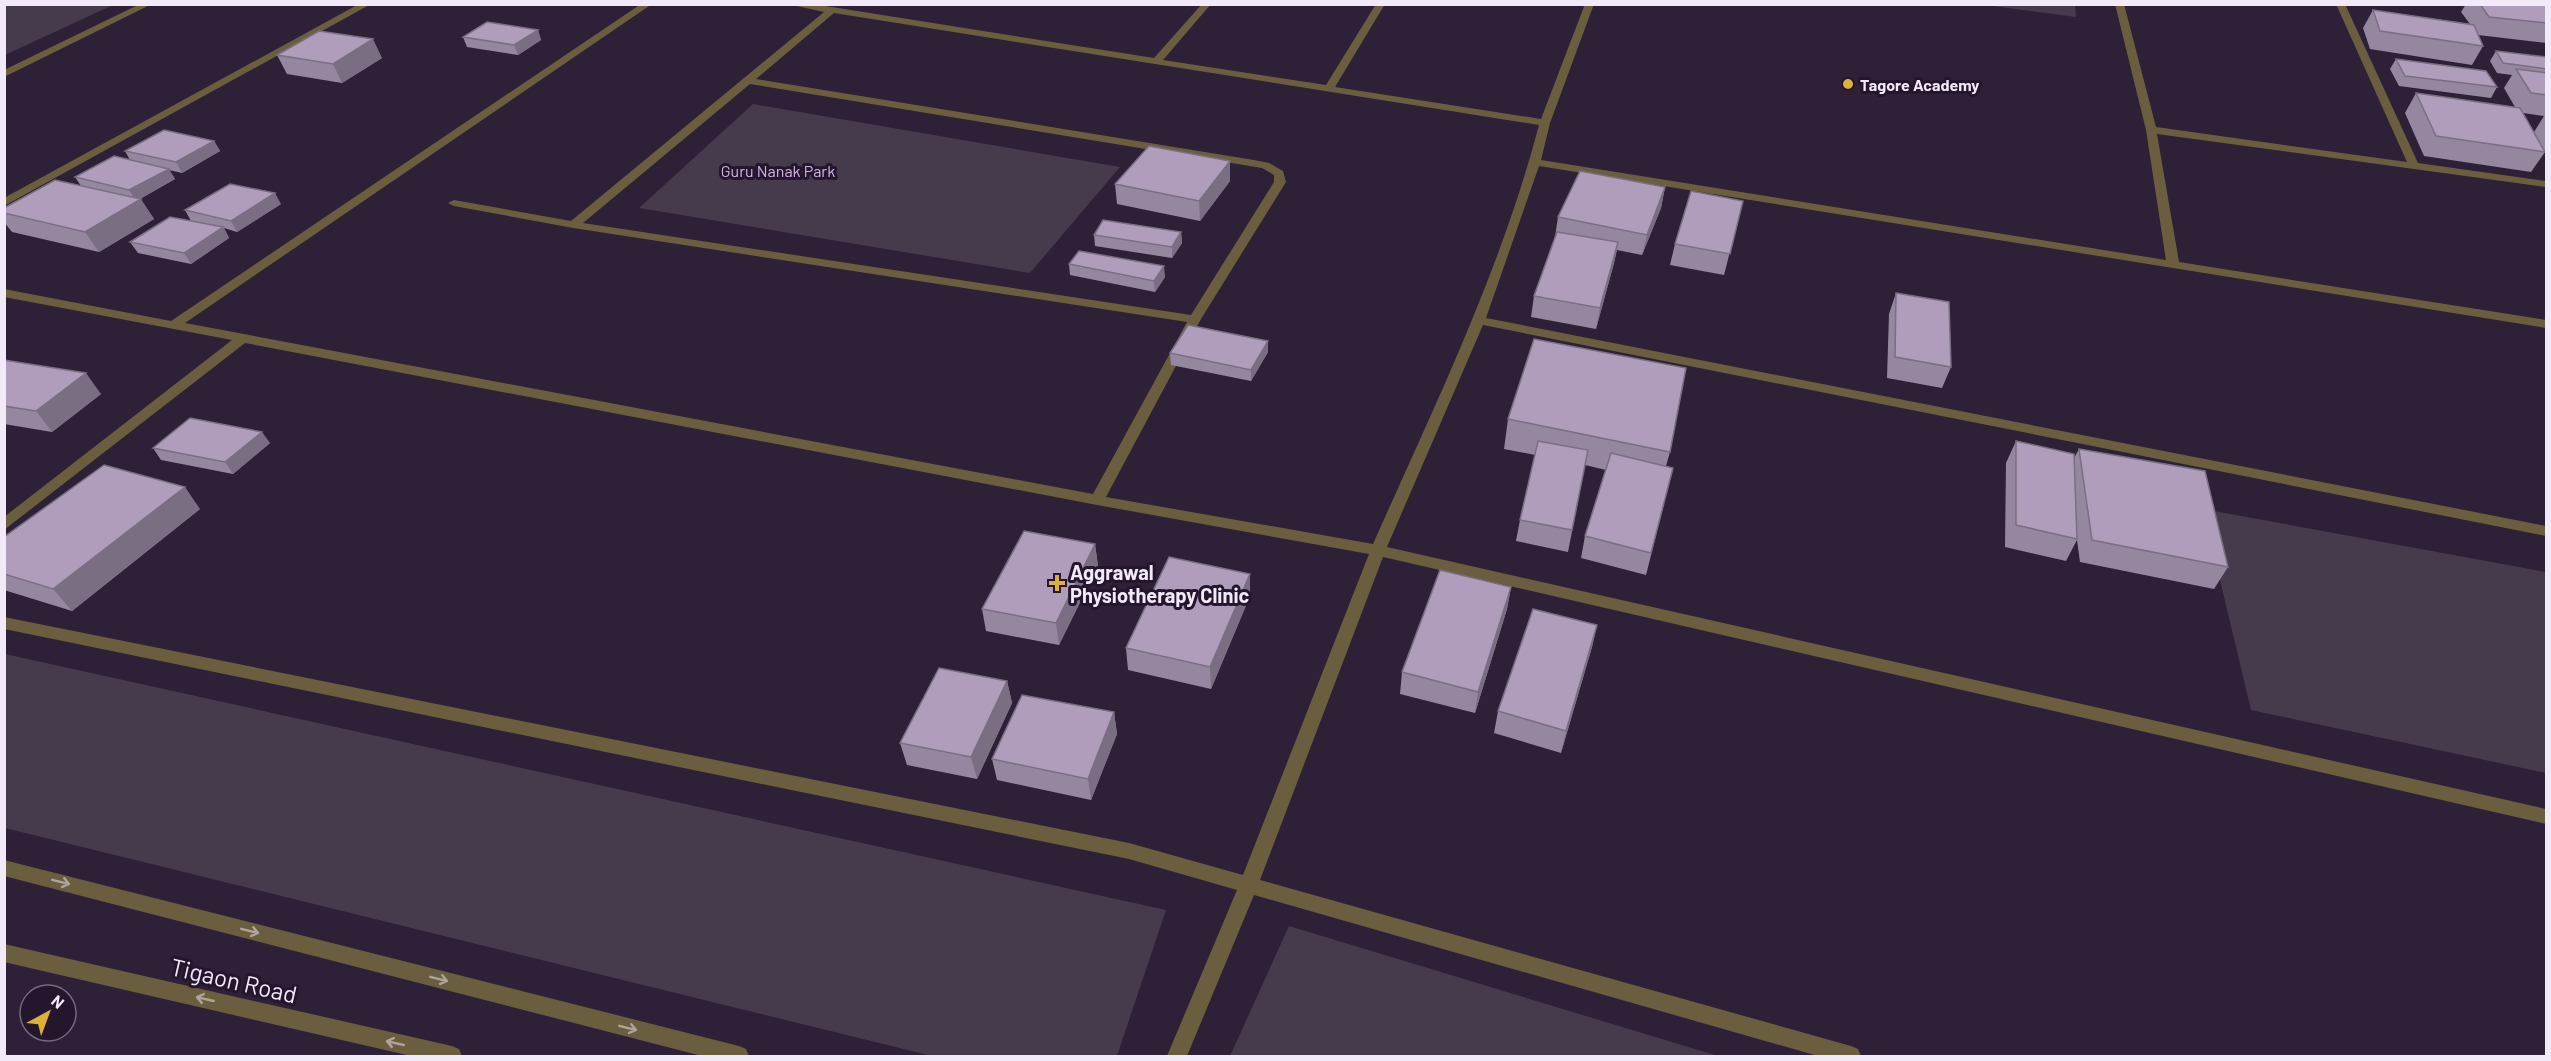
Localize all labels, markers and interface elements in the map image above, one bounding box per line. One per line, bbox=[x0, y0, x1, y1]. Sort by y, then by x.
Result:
place label: Tagore Academy bbox=[1860, 75, 1979, 94]
marker: Tagore Academy bbox=[1841, 77, 1855, 91]
park label: Guru Nanak Park bbox=[721, 161, 835, 180]
place label: Aggrawal Physiotherapy Clinic bbox=[1070, 560, 1249, 607]
marker: Aggrawal Physiotherapy Clinic bbox=[1048, 574, 1066, 592]
one-way arrow bbox=[51, 877, 70, 889]
one-way arrow bbox=[240, 925, 259, 937]
street label: Tigaon Road bbox=[168, 951, 300, 1009]
one-way arrow bbox=[429, 974, 448, 986]
north arrow bbox=[18, 983, 78, 1043]
text: N bbox=[48, 991, 68, 1012]
one-way arrow bbox=[196, 993, 215, 1005]
one-way arrow bbox=[618, 1022, 637, 1034]
one-way arrow bbox=[386, 1037, 405, 1049]

